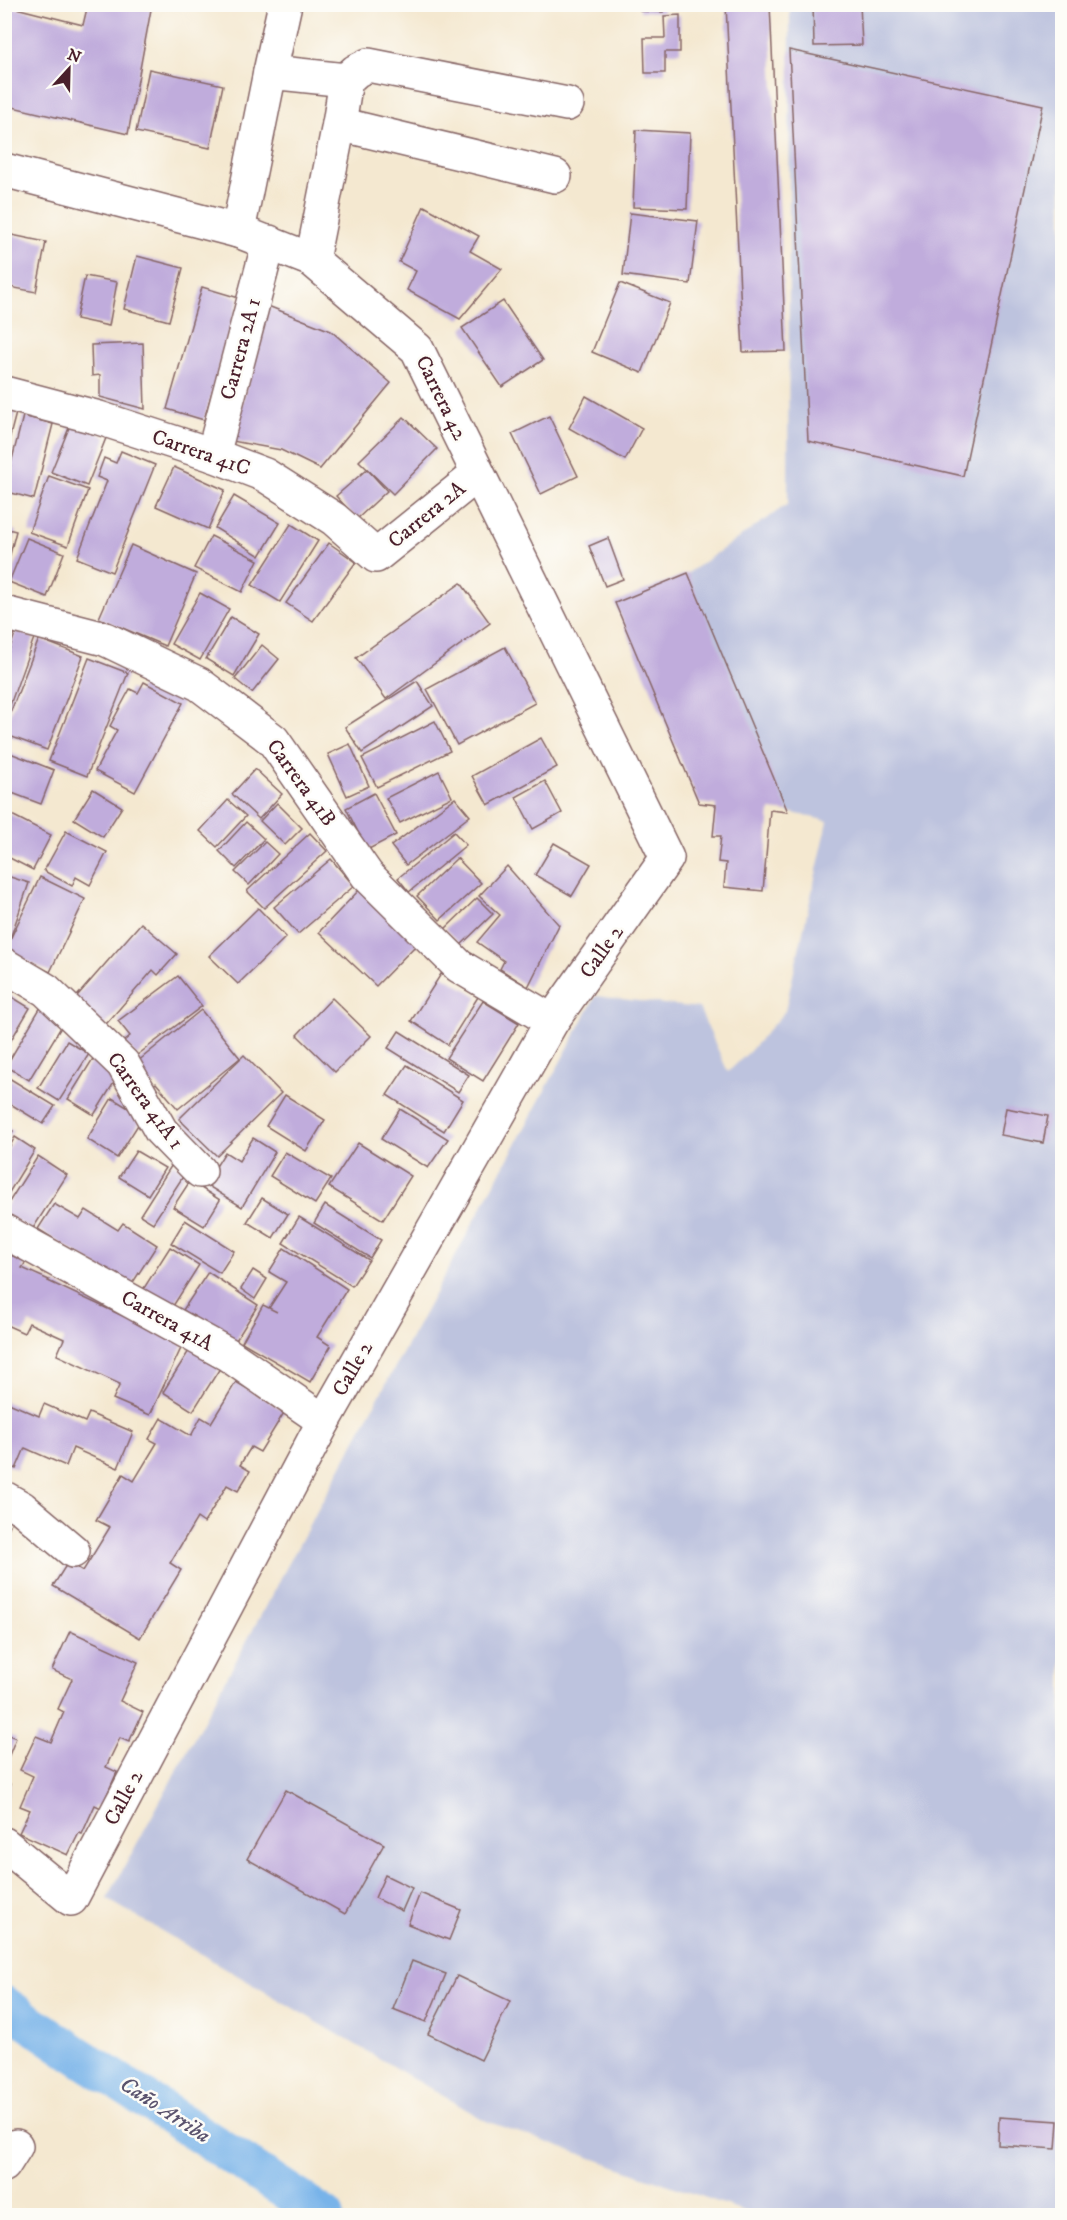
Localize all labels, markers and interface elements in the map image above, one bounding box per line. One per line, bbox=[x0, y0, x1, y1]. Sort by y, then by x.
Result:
north arrow bbox=[39, 39, 99, 99]
text: N bbox=[64, 44, 84, 68]
street label: Carrera 2A 1 bbox=[215, 295, 267, 403]
street label: Carrera 42 bbox=[409, 351, 473, 445]
street label: Carrera 41C bbox=[148, 424, 254, 482]
street label: Carrera 2A bbox=[383, 476, 471, 554]
street label: Carrera 41B bbox=[261, 734, 341, 832]
street label: Calle 2 bbox=[574, 920, 630, 984]
street label: Carrera 41A 1 bbox=[101, 1047, 189, 1155]
street label: Carrera 41A bbox=[116, 1285, 218, 1357]
street label: Calle 2 bbox=[327, 1336, 379, 1401]
street label: Calle 2 bbox=[99, 1765, 150, 1830]
water label: Caño Arriba bbox=[115, 2071, 215, 2149]

